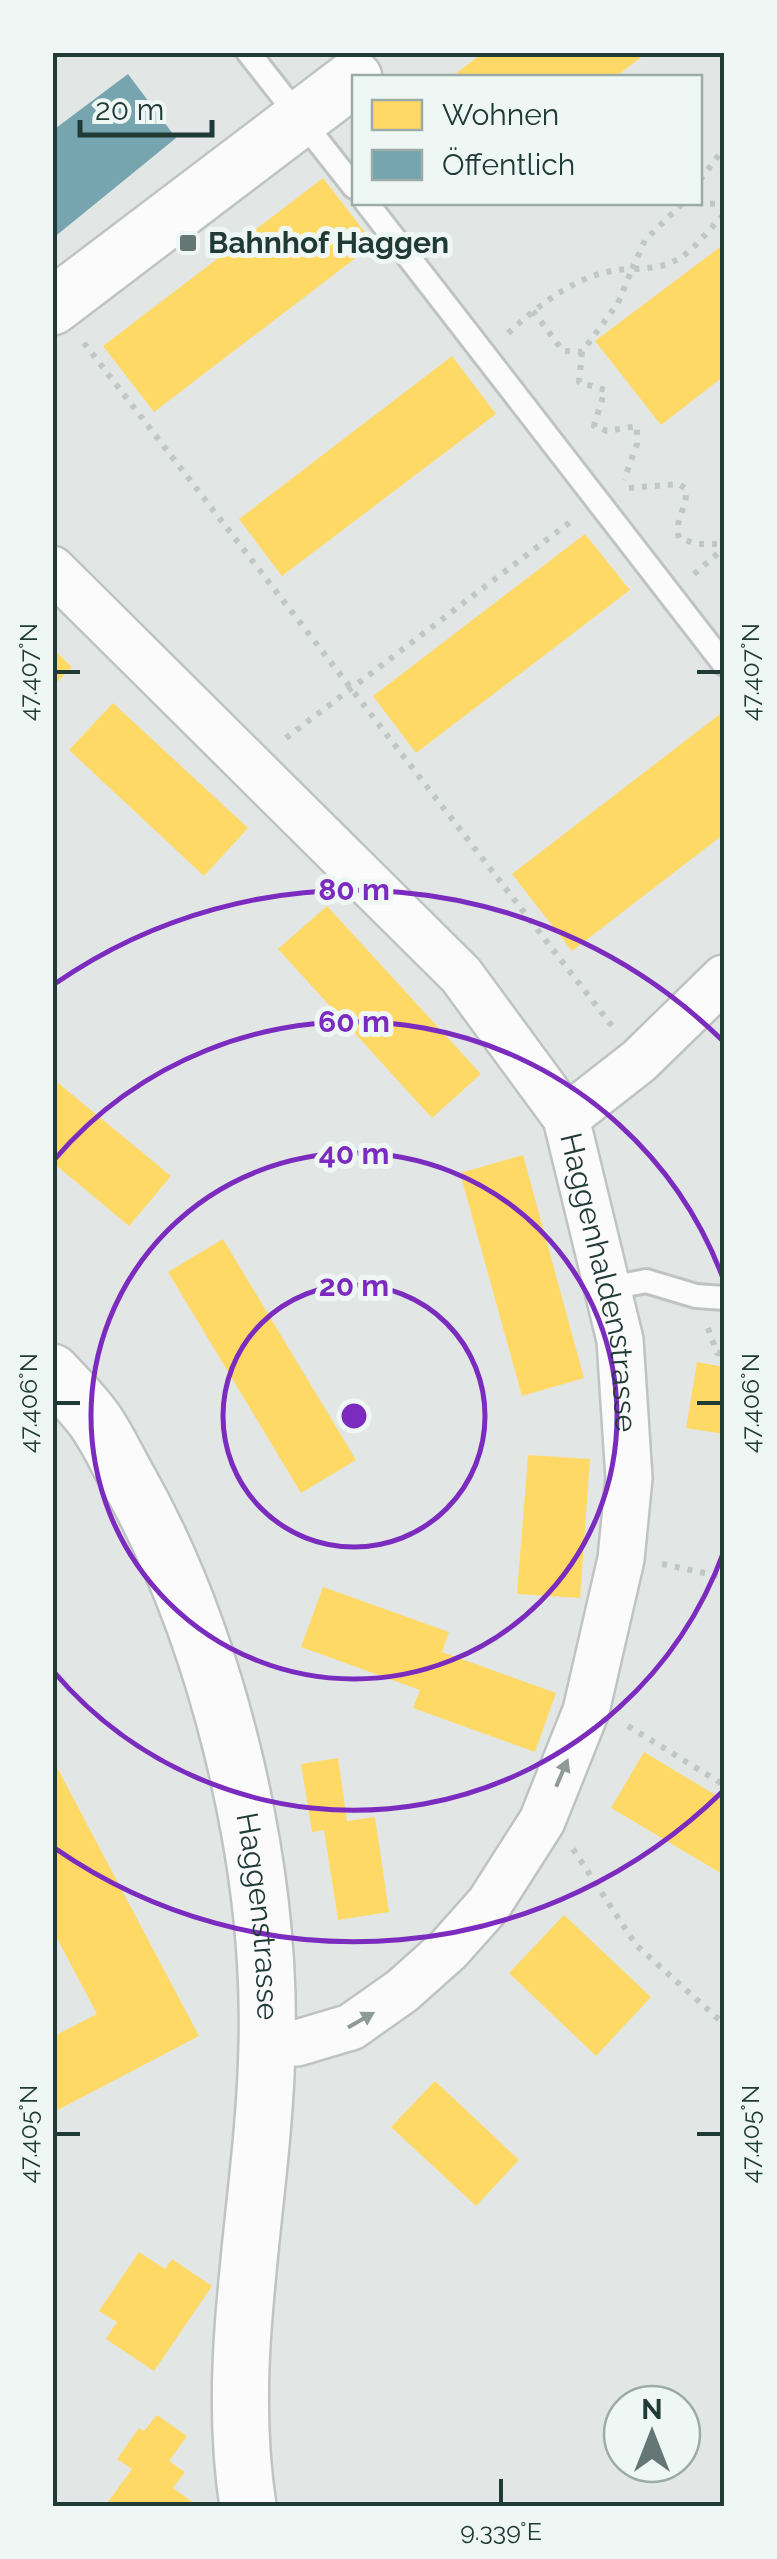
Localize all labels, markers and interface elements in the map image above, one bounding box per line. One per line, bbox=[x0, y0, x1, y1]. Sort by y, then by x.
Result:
scale bar bbox=[80, 75, 212, 137]
legend bbox=[352, 75, 702, 205]
text: 20 m bbox=[95, 92, 164, 127]
text: Wohnen bbox=[442, 97, 559, 132]
text: Öffentlich bbox=[442, 147, 575, 182]
place label: Bahnhof Haggen bbox=[208, 225, 449, 260]
marker: Bahnhof Haggen bbox=[177, 232, 199, 254]
text: 47.407°N bbox=[13, 623, 43, 721]
text: 47.407°N bbox=[735, 623, 765, 721]
text: 80 m bbox=[318, 872, 390, 907]
text: 60 m bbox=[318, 1004, 390, 1039]
street label: Haggenhaldenstrasse bbox=[553, 1129, 644, 1433]
text: 40 m bbox=[319, 1136, 389, 1171]
text: 20 m bbox=[319, 1268, 389, 1303]
text: 47.406°N bbox=[13, 1353, 43, 1453]
text: 47.406°N bbox=[735, 1353, 765, 1453]
centre of rings bbox=[336, 1398, 372, 1434]
one-way arrow bbox=[554, 1758, 570, 1788]
street label: Haggenstrasse bbox=[229, 1810, 285, 2020]
one-way arrow bbox=[346, 2012, 375, 2029]
text: 47.405°N bbox=[13, 2085, 43, 2183]
text: 47.405°N bbox=[735, 2085, 765, 2183]
north arrow bbox=[602, 2384, 702, 2484]
text: N bbox=[641, 2393, 663, 2426]
text: 9.339°E bbox=[460, 2516, 542, 2546]

